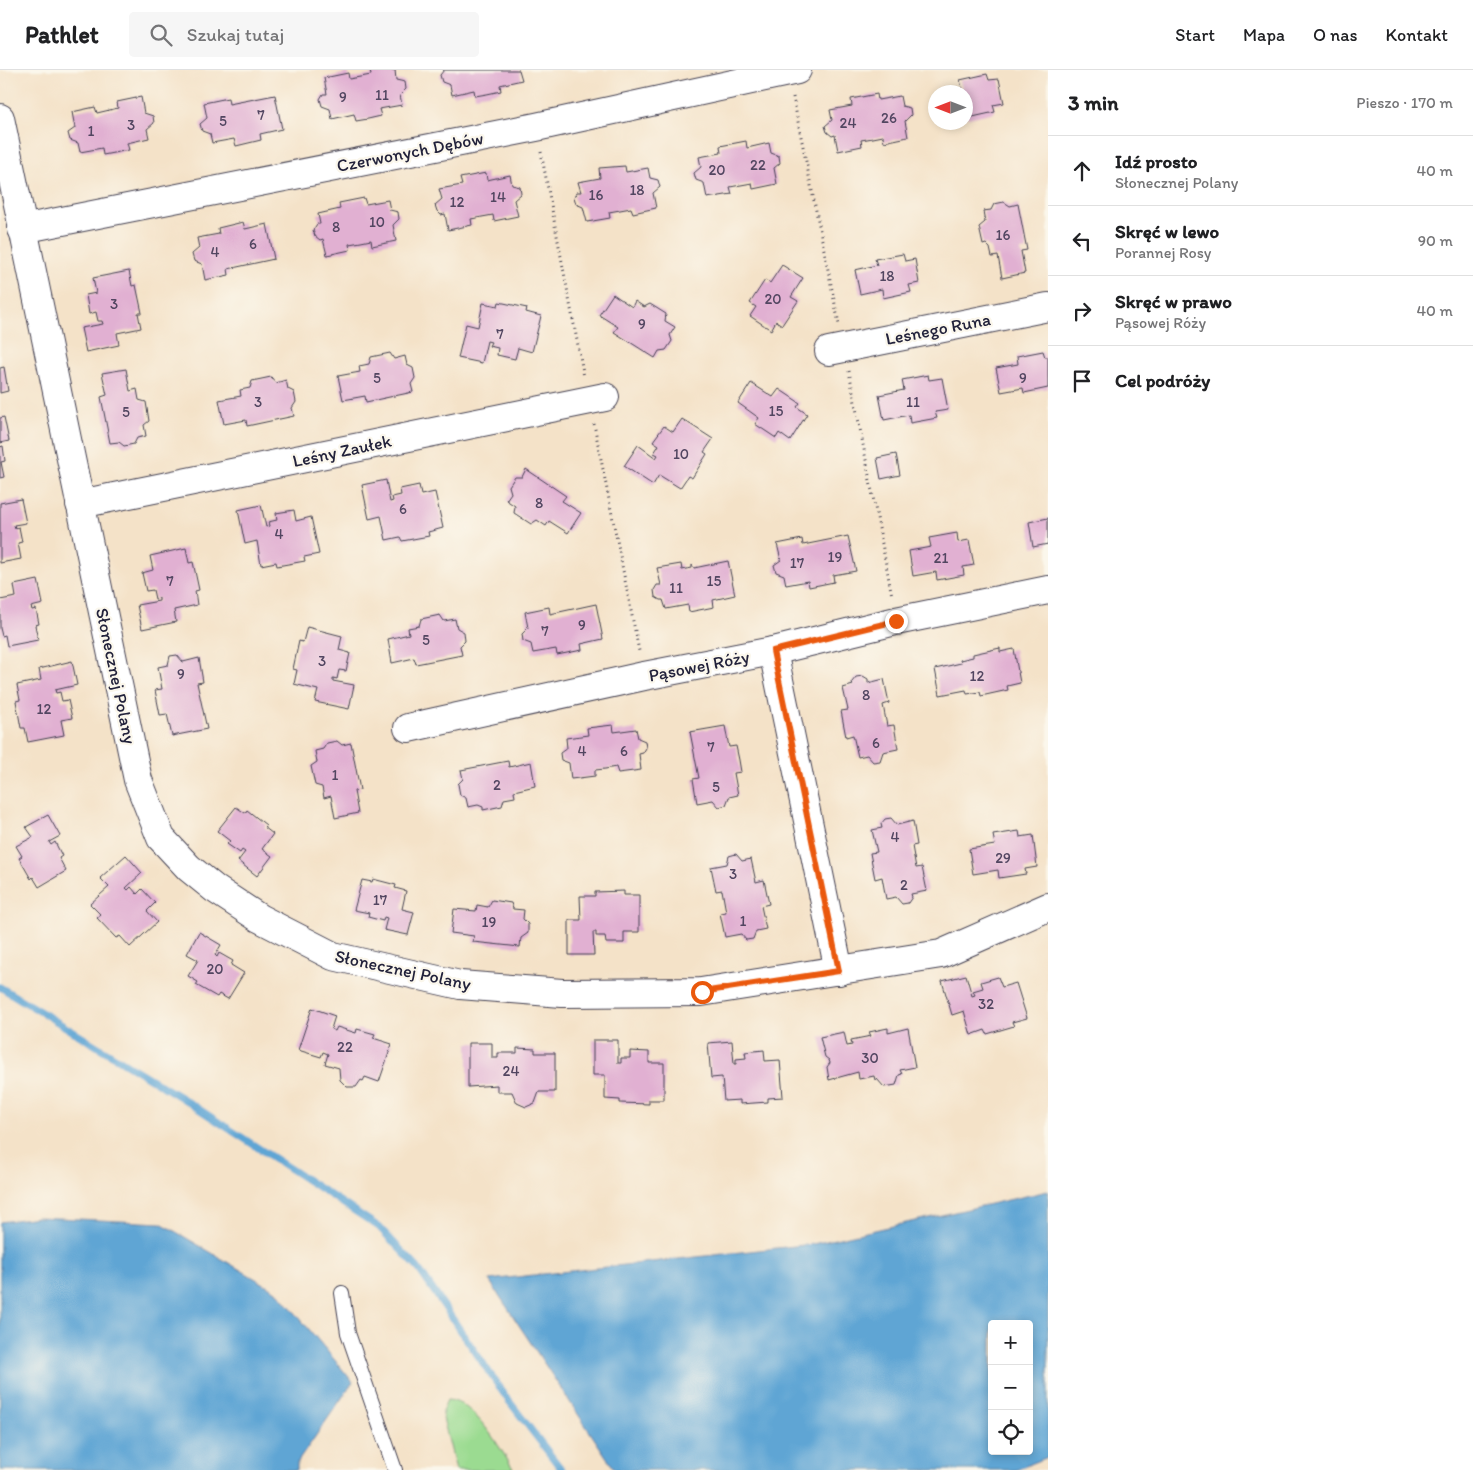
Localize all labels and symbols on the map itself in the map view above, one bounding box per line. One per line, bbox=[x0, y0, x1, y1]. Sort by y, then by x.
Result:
north arrow bbox=[928, 85, 973, 130]
house number: 11 bbox=[375, 86, 389, 104]
house number: 9 bbox=[339, 88, 347, 106]
house number: 7 bbox=[257, 106, 265, 124]
house number: 26 bbox=[881, 109, 897, 127]
house number: 5 bbox=[219, 112, 227, 130]
house number: 24 bbox=[840, 114, 856, 132]
house number: 3 bbox=[127, 116, 135, 134]
house number: 1 bbox=[88, 122, 95, 140]
street label: Czerwonych Dębów bbox=[335, 127, 485, 177]
house number: 22 bbox=[750, 156, 766, 174]
house number: 20 bbox=[708, 161, 726, 179]
house number: 18 bbox=[629, 181, 645, 199]
house number: 16 bbox=[589, 186, 604, 204]
house number: 14 bbox=[490, 188, 506, 206]
house number: 12 bbox=[450, 193, 465, 211]
house number: 10 bbox=[369, 213, 385, 231]
house number: 8 bbox=[332, 218, 340, 236]
house number: 16 bbox=[996, 226, 1011, 244]
house number: 6 bbox=[249, 235, 257, 253]
house number: 4 bbox=[210, 243, 220, 261]
house number: 18 bbox=[879, 267, 895, 285]
house number: 20 bbox=[764, 290, 782, 308]
house number: 3 bbox=[110, 295, 118, 313]
street label: Leśnego Runa bbox=[884, 308, 993, 350]
house number: 9 bbox=[638, 315, 646, 333]
house number: 7 bbox=[496, 325, 504, 343]
house number: 5 bbox=[373, 369, 381, 387]
house number: 9 bbox=[1019, 369, 1027, 387]
house number: 3 bbox=[254, 393, 262, 411]
house number: 11 bbox=[906, 393, 920, 411]
house number: 15 bbox=[769, 402, 784, 420]
house number: 5 bbox=[122, 403, 130, 421]
street label: Leśny Zaułek bbox=[291, 430, 394, 472]
house number: 10 bbox=[673, 445, 689, 463]
house number: 8 bbox=[535, 494, 543, 512]
house number: 6 bbox=[399, 500, 407, 518]
house number: 4 bbox=[274, 525, 284, 543]
house number: 19 bbox=[828, 548, 843, 566]
house number: 21 bbox=[934, 549, 948, 567]
house number: 17 bbox=[790, 554, 805, 572]
house number: 7 bbox=[166, 572, 174, 590]
house number: 15 bbox=[707, 572, 722, 590]
house number: 11 bbox=[669, 579, 683, 597]
street label: Słonecznej Polany bbox=[91, 606, 141, 747]
route end bbox=[885, 610, 908, 633]
house number: 9 bbox=[578, 616, 586, 634]
house number: 7 bbox=[541, 622, 549, 640]
house number: 5 bbox=[422, 631, 430, 649]
street label: Pąsowej Róży bbox=[647, 645, 752, 687]
house number: 3 bbox=[318, 652, 326, 670]
house number: 9 bbox=[177, 665, 185, 683]
house number: 12 bbox=[970, 667, 985, 685]
house number: 8 bbox=[862, 686, 870, 704]
house number: 12 bbox=[37, 700, 52, 718]
house number: 6 bbox=[872, 734, 880, 752]
house number: 7 bbox=[707, 738, 715, 756]
house number: 4 bbox=[577, 742, 587, 760]
house number: 6 bbox=[620, 742, 628, 760]
house number: 1 bbox=[332, 766, 339, 784]
house number: 2 bbox=[493, 776, 501, 794]
house number: 5 bbox=[712, 778, 720, 796]
house number: 4 bbox=[890, 828, 900, 846]
house number: 29 bbox=[995, 849, 1011, 867]
house number: 3 bbox=[729, 865, 737, 883]
house number: 2 bbox=[900, 876, 908, 894]
house number: 17 bbox=[373, 891, 388, 909]
house number: 1 bbox=[740, 912, 747, 930]
house number: 19 bbox=[482, 913, 497, 931]
street label: Słonecznej Polany bbox=[333, 945, 474, 995]
house number: 20 bbox=[206, 960, 224, 978]
route start bbox=[691, 981, 714, 1004]
house number: 32 bbox=[978, 995, 994, 1013]
house number: 22 bbox=[337, 1038, 353, 1056]
house number: 30 bbox=[861, 1049, 879, 1067]
house number: 24 bbox=[503, 1062, 519, 1080]

